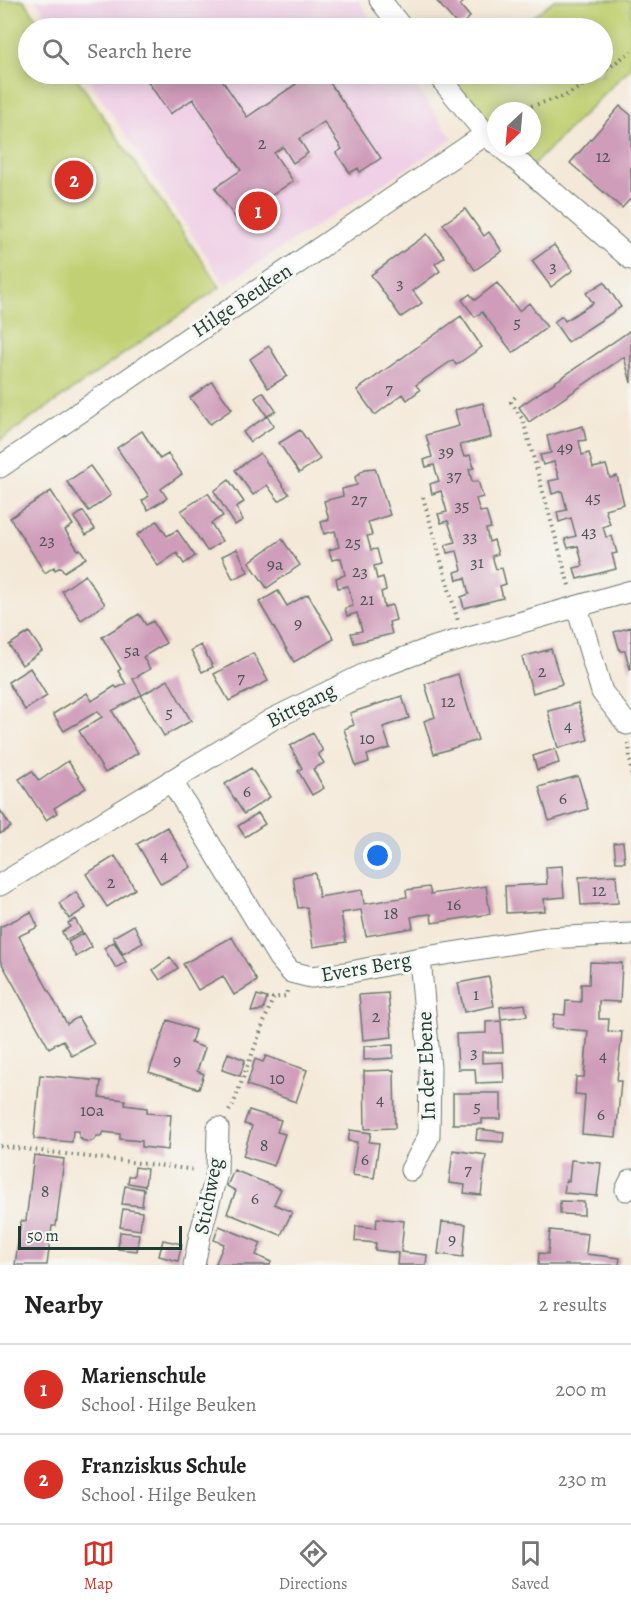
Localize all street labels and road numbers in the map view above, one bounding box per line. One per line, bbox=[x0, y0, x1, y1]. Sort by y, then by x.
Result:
street label: Hilge Beuken bbox=[187, 256, 297, 344]
street label: Bittgang bbox=[262, 675, 341, 734]
street label: Evers Berg bbox=[319, 945, 414, 989]
street label: In der Ebene bbox=[410, 1011, 442, 1121]
street label: Stichweg bbox=[187, 1155, 229, 1237]

